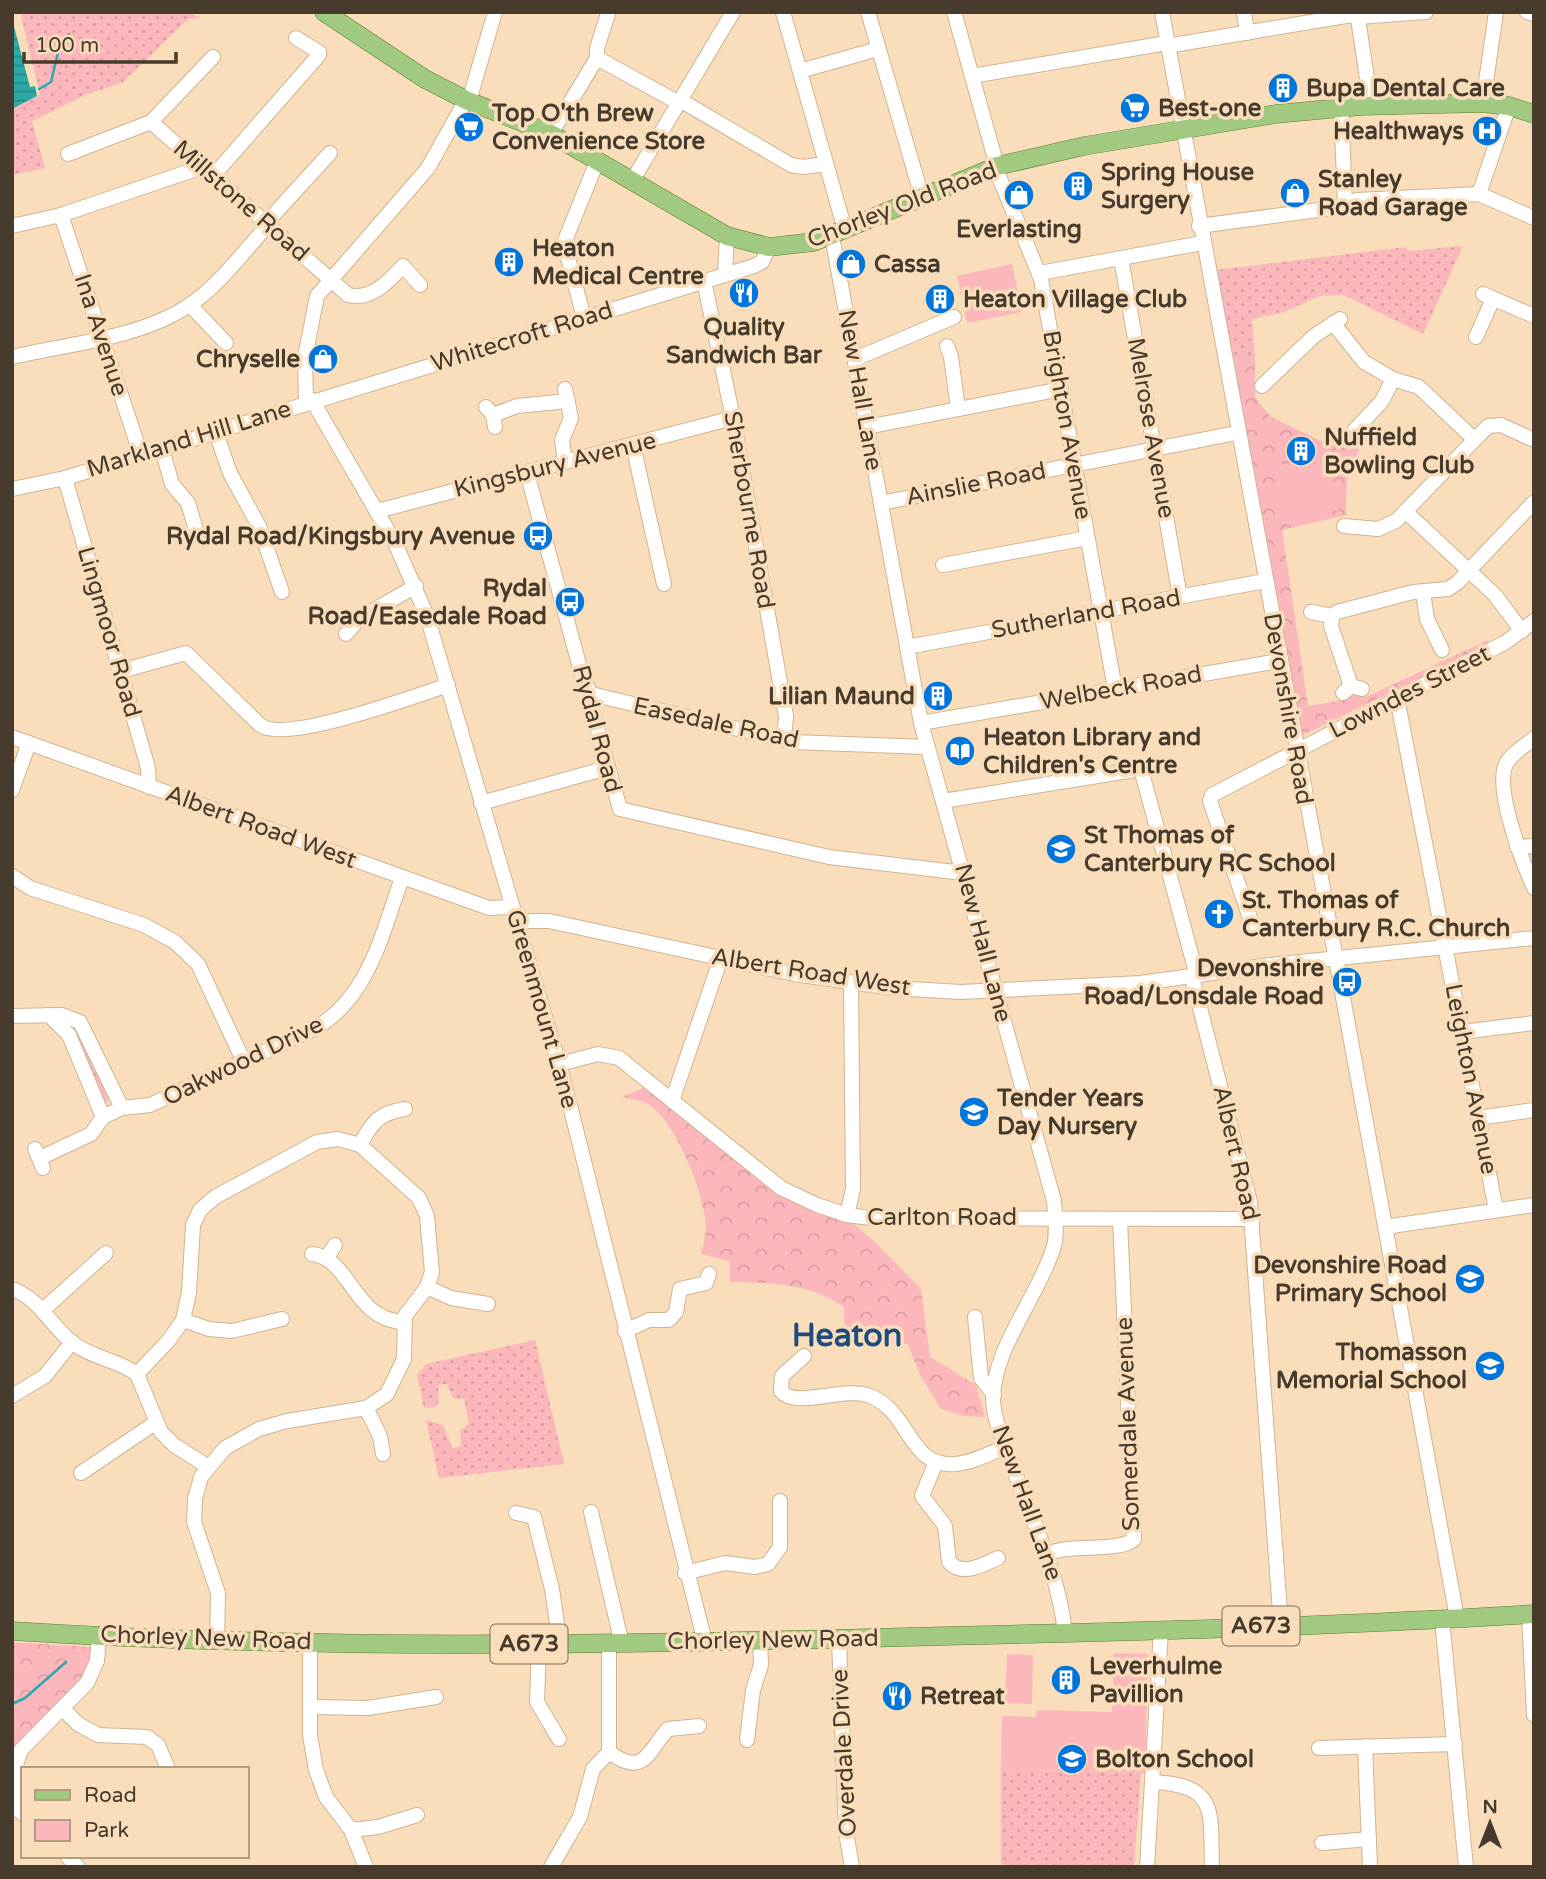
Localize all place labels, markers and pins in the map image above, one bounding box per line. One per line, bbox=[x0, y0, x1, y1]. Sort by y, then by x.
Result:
building icon: Bupa Dental Care bbox=[1266, 71, 1300, 105]
place label: Bupa Dental Care bbox=[1306, 74, 1505, 103]
supermarket icon: Best-one bbox=[1118, 91, 1152, 125]
place label: Best-one bbox=[1158, 94, 1262, 123]
place label: Top O'th Brew Convenience Store bbox=[491, 99, 705, 156]
supermarket icon: Top O'th Brew Convenience Store bbox=[452, 110, 486, 144]
hospital icon: Healthways bbox=[1470, 114, 1504, 148]
place label: Healthways bbox=[1333, 117, 1464, 146]
place label: Spring House Surgery bbox=[1101, 158, 1254, 215]
place label: Stanley Road Garage bbox=[1318, 165, 1468, 222]
building icon: Spring House Surgery bbox=[1061, 169, 1095, 203]
shop icon: Stanley Road Garage bbox=[1278, 176, 1312, 210]
shop icon: Everlasting bbox=[1002, 178, 1036, 212]
place label: Everlasting bbox=[956, 215, 1082, 244]
place label: Heaton Medical Centre bbox=[532, 234, 704, 291]
building icon: Heaton Medical Centre bbox=[492, 245, 526, 279]
shop icon: Cassa bbox=[834, 247, 868, 281]
place label: Cassa bbox=[874, 250, 941, 279]
restaurant icon: Quality Sandwich Bar bbox=[727, 276, 761, 310]
building icon: Heaton Village Club bbox=[923, 282, 957, 316]
place label: Heaton Village Club bbox=[963, 285, 1187, 314]
place label: Quality Sandwich Bar bbox=[666, 313, 823, 370]
shop icon: Chryselle bbox=[306, 342, 340, 376]
place label: Chryselle bbox=[196, 345, 300, 374]
place label: Nuffield Bowling Club bbox=[1324, 423, 1474, 480]
building icon: Nuffield Bowling Club bbox=[1284, 434, 1318, 468]
bus stop icon: Rydal Road/Kingsbury Avenue bbox=[521, 519, 555, 553]
place label: Rydal Road/Kingsbury Avenue bbox=[166, 522, 515, 551]
place label: Rydal Road/Easedale Road bbox=[308, 574, 547, 631]
bus stop icon: Rydal Road/Easedale Road bbox=[553, 585, 587, 619]
building icon: Lilian Maund bbox=[921, 679, 955, 713]
place label: Lilian Maund bbox=[768, 682, 915, 711]
place label: Heaton Library and Children's Centre bbox=[983, 723, 1201, 780]
library icon: Heaton Library and Children's Centre bbox=[943, 734, 977, 768]
place label: St Thomas of Canterbury RC School bbox=[1084, 821, 1336, 878]
school or university icon: St Thomas of Canterbury RC School bbox=[1044, 832, 1078, 866]
place label: St. Thomas of Canterbury R.C. Church bbox=[1242, 886, 1510, 943]
church icon: St. Thomas of Canterbury R.C. Church bbox=[1202, 897, 1236, 931]
place label: Devonshire Road/Lonsdale Road bbox=[1084, 954, 1324, 1011]
bus stop icon: Devonshire Road/Lonsdale Road bbox=[1330, 965, 1364, 999]
place label: Tender Years Day Nursery bbox=[996, 1084, 1144, 1141]
school or university icon: Tender Years Day Nursery bbox=[957, 1095, 991, 1129]
place label: Devonshire Road Primary School bbox=[1253, 1251, 1447, 1308]
school or university icon: Devonshire Road Primary School bbox=[1453, 1262, 1487, 1296]
place label: Thomasson Memorial School bbox=[1276, 1338, 1467, 1395]
school or university icon: Thomasson Memorial School bbox=[1473, 1349, 1507, 1383]
place label: Leverhulme Pavillion bbox=[1089, 1652, 1223, 1709]
building icon: Leverhulme Pavillion bbox=[1049, 1663, 1083, 1697]
restaurant icon: Retreat bbox=[880, 1679, 914, 1713]
place label: Retreat bbox=[920, 1682, 1005, 1711]
school or university icon: Bolton School bbox=[1055, 1742, 1089, 1776]
place label: Bolton School bbox=[1095, 1745, 1254, 1774]

